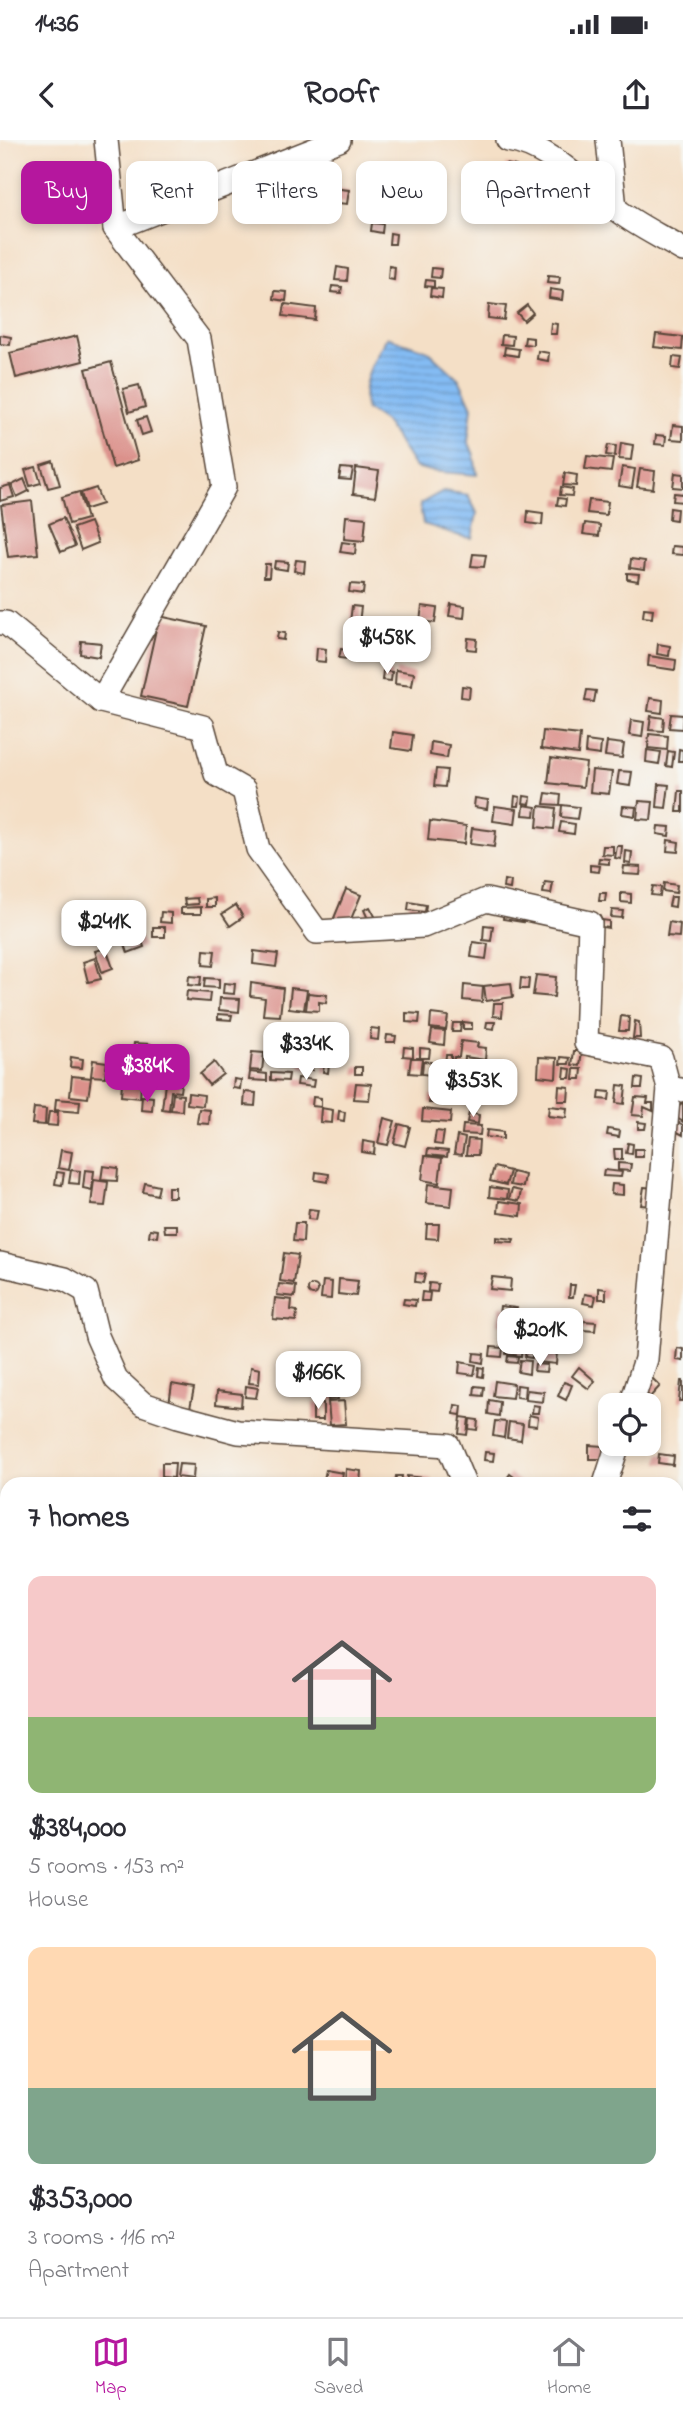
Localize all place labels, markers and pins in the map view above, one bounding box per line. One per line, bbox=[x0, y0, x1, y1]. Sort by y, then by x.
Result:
pin: $458K bbox=[338, 616, 436, 676]
pin: $241K bbox=[55, 900, 153, 960]
pin: $334K bbox=[257, 1023, 355, 1082]
pin: $384K bbox=[98, 1044, 196, 1104]
pin: $353K bbox=[424, 1060, 522, 1119]
pin: $201K bbox=[491, 1308, 589, 1368]
pin: $166K bbox=[269, 1352, 367, 1411]

